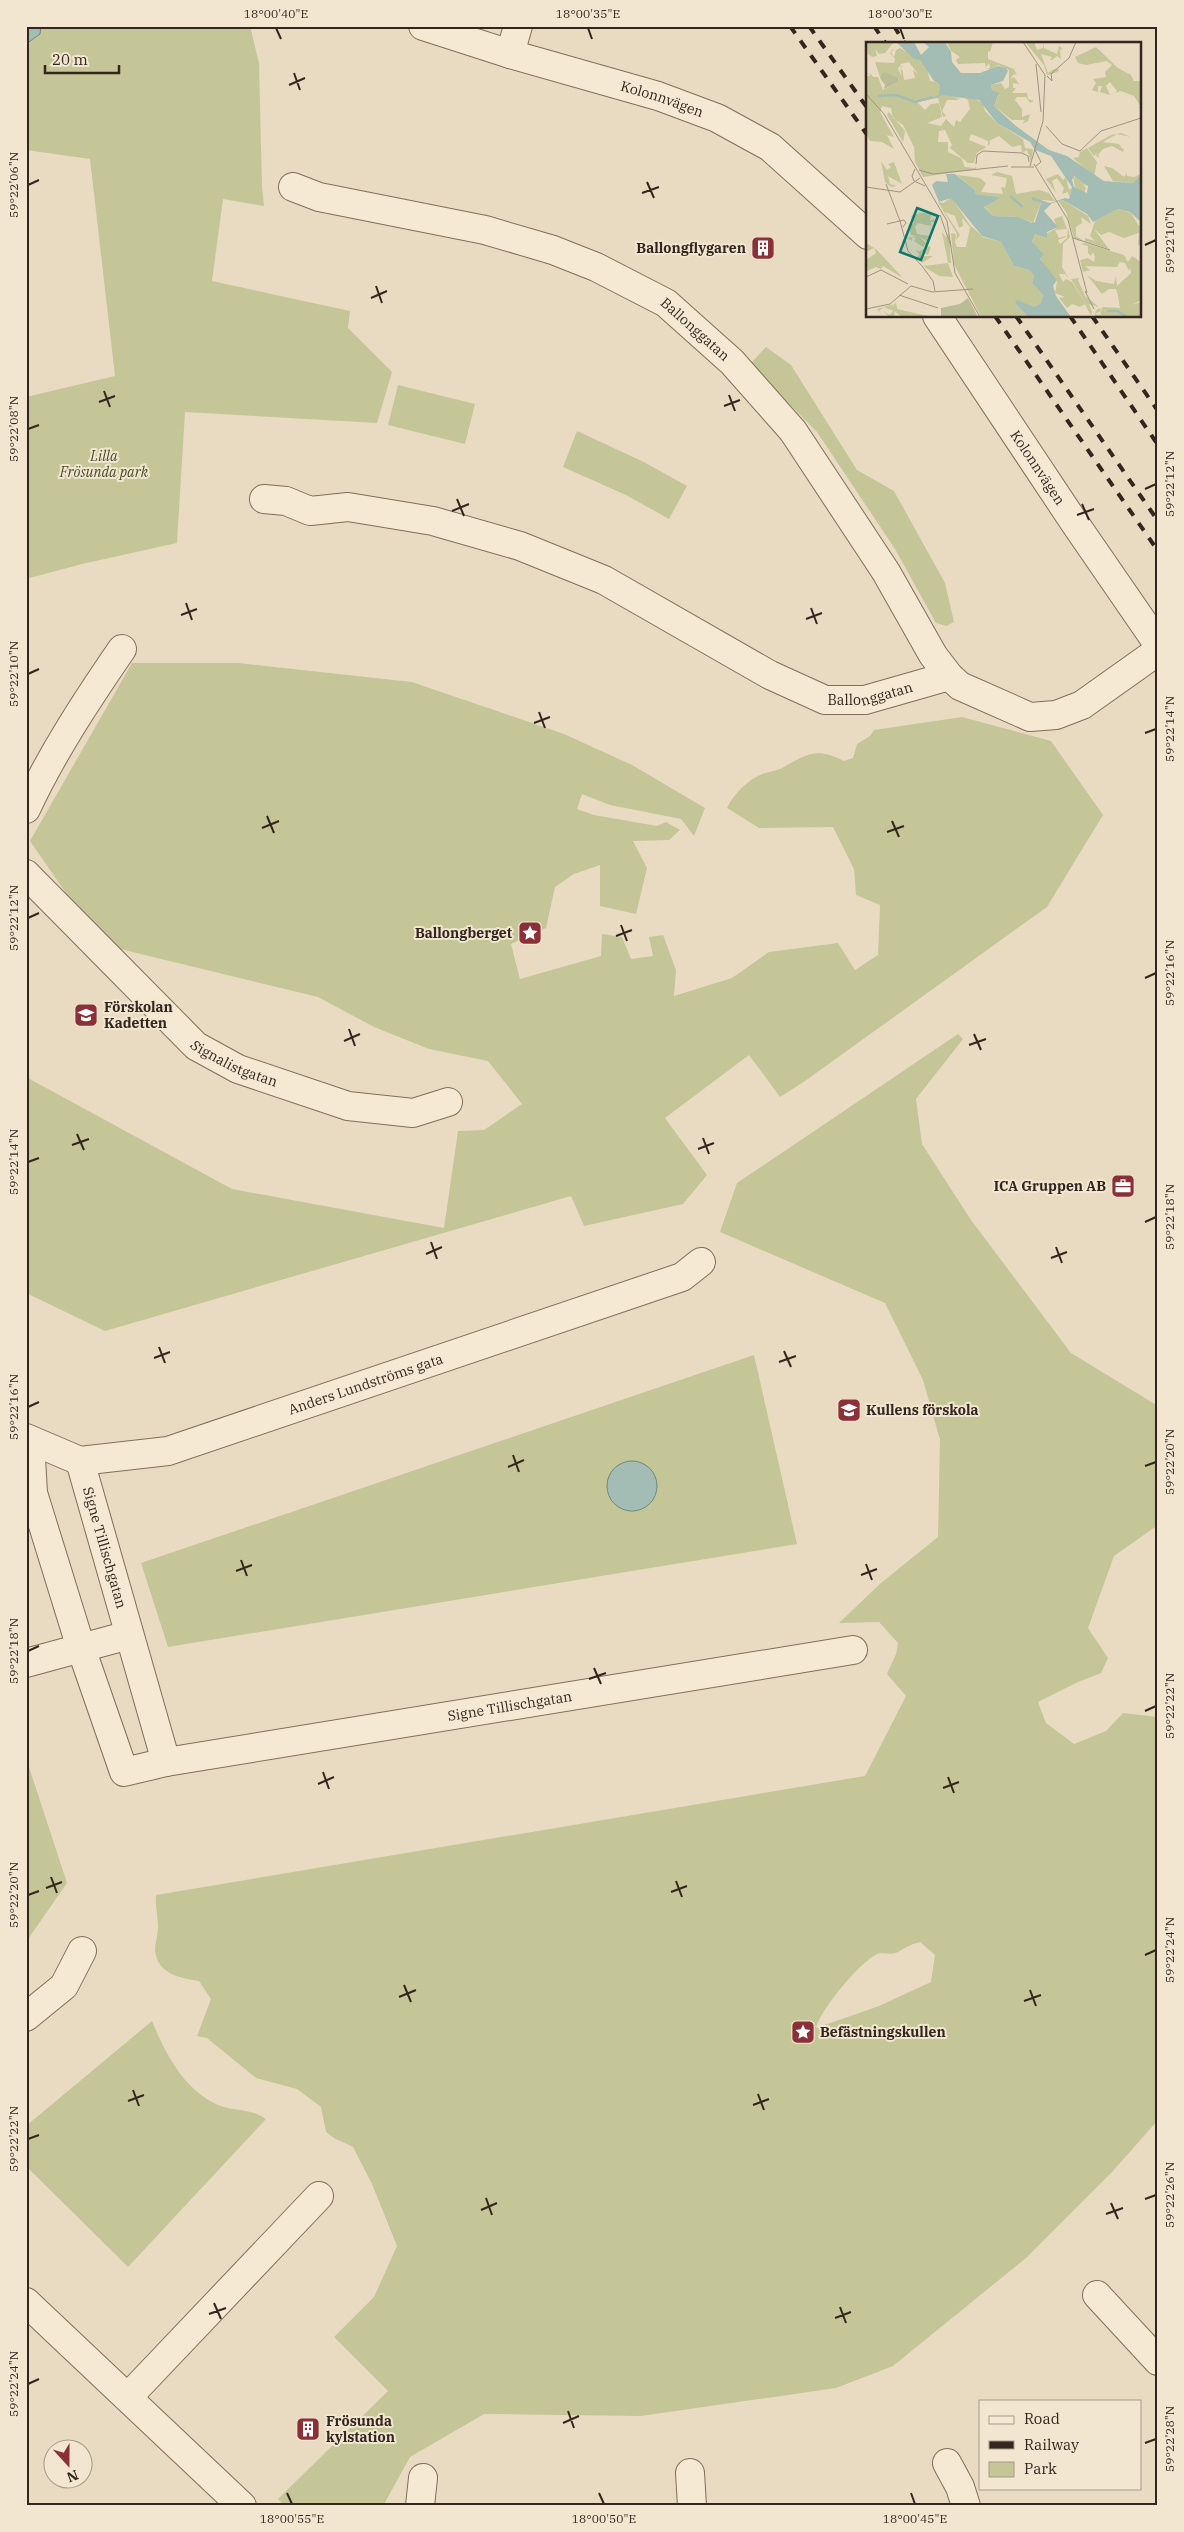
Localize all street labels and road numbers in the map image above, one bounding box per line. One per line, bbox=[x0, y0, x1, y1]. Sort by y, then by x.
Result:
street label: Kolonnvägen bbox=[619, 77, 706, 121]
street label: Ballonggatan bbox=[657, 293, 733, 365]
street label: Kolonnvägen bbox=[1006, 427, 1069, 508]
street label: Ballonggatan bbox=[827, 678, 915, 710]
street label: Signalistgatan bbox=[186, 1036, 280, 1091]
street label: Anders Lundströms gata bbox=[286, 1349, 446, 1419]
street label: Signe Tillischgatan bbox=[79, 1485, 131, 1611]
street label: Signe Tillischgatan bbox=[446, 1687, 573, 1725]

